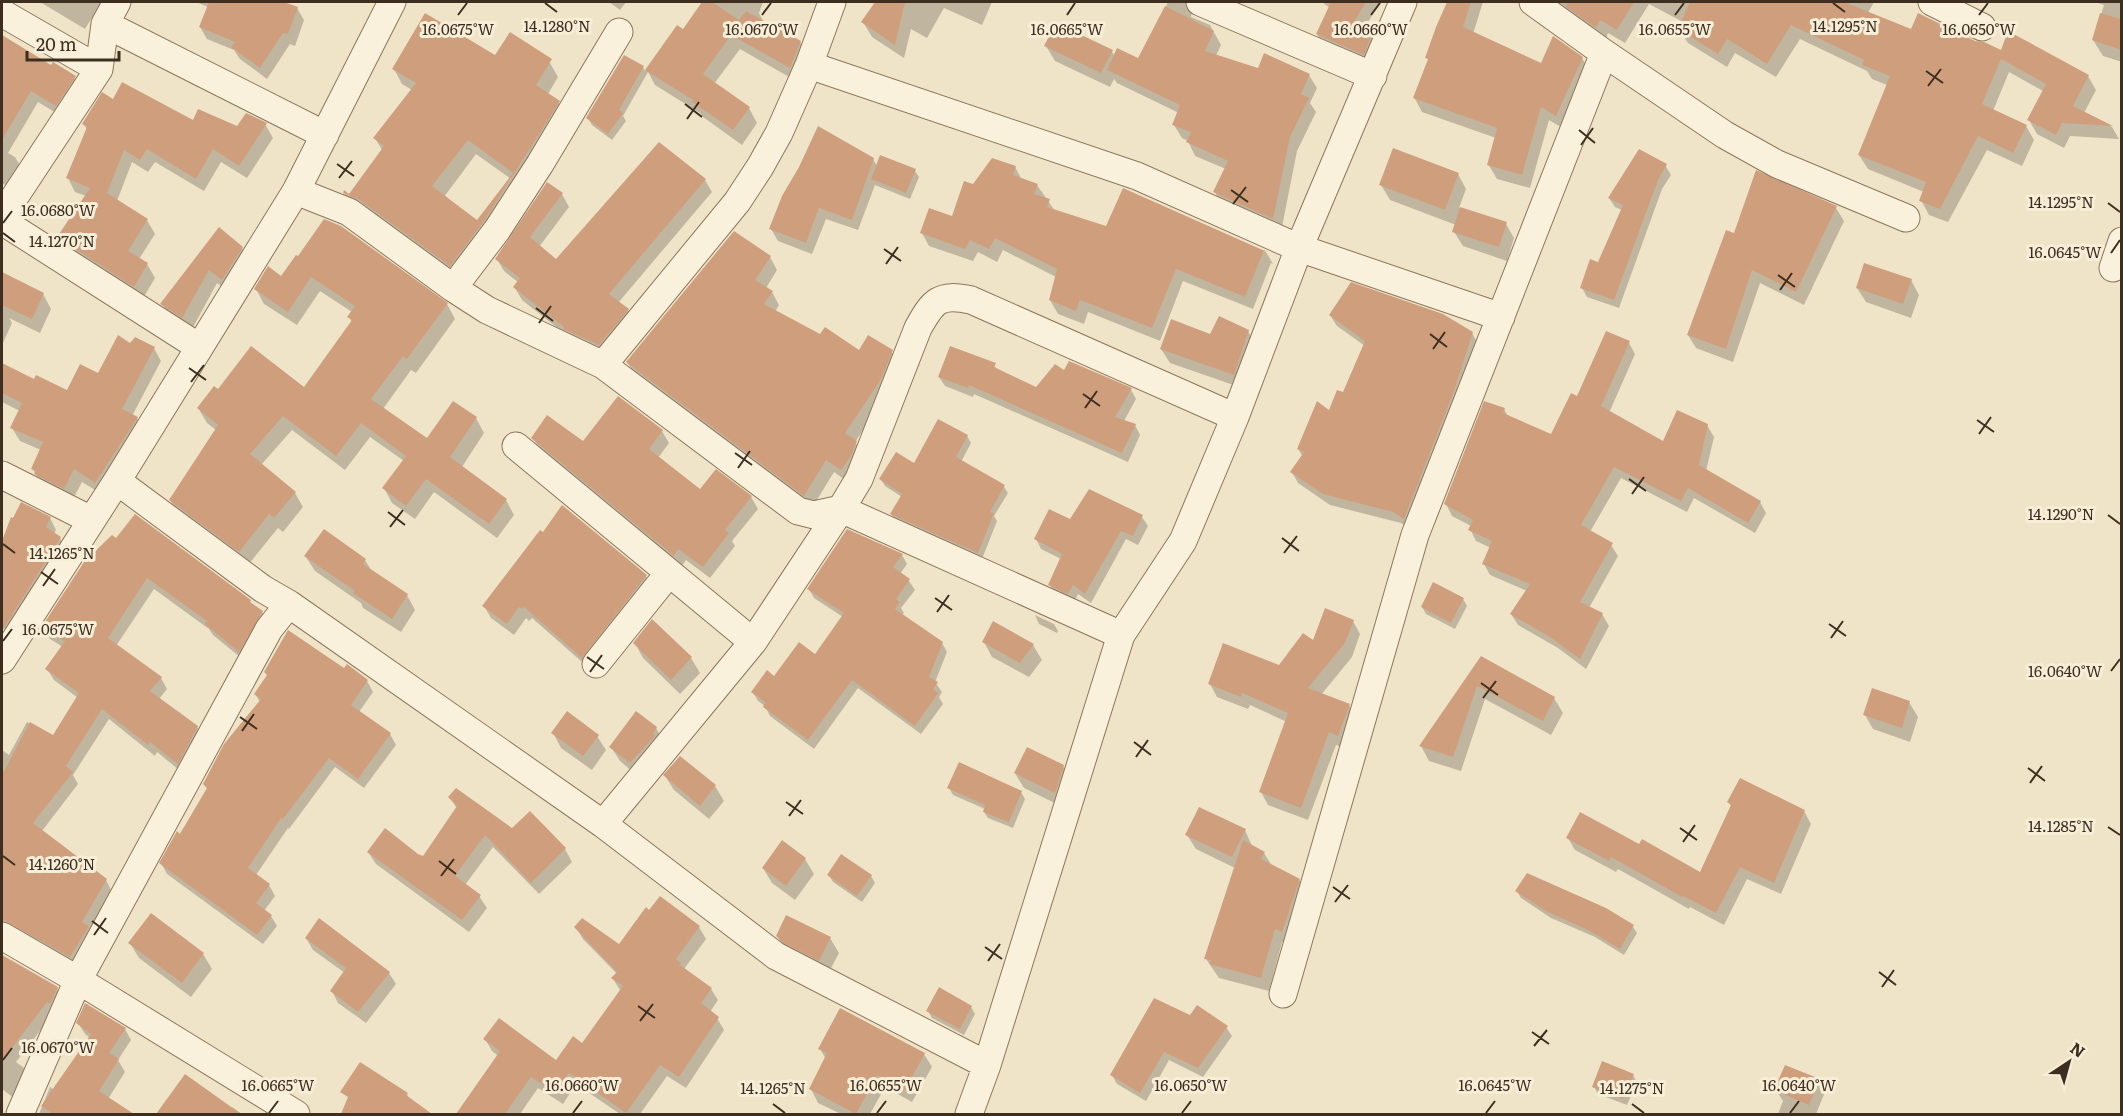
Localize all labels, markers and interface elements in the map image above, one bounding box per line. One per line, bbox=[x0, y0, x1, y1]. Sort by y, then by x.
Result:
text: 14.1280°N bbox=[524, 14, 590, 37]
text: 14.1295°N bbox=[1812, 14, 1878, 37]
text: 16.0675°W bbox=[422, 17, 495, 40]
text: 16.0670°W bbox=[725, 17, 799, 40]
text: 16.0665°W bbox=[1031, 17, 1104, 40]
text: 16.0660°W bbox=[1334, 17, 1409, 40]
text: 16.0655°W bbox=[1639, 17, 1712, 40]
text: 16.0650°W bbox=[1942, 17, 2016, 40]
scale bar bbox=[27, 24, 118, 62]
text: 20 m bbox=[36, 30, 77, 57]
text: 14.1295°N bbox=[2028, 190, 2094, 213]
text: 16.0680°W bbox=[21, 198, 96, 221]
text: 14.1270°N bbox=[29, 229, 95, 252]
text: 16.0645°W bbox=[2028, 240, 2102, 263]
text: 14.1290°N bbox=[2028, 502, 2094, 525]
text: 14.1265°N bbox=[29, 541, 95, 564]
text: 16.0675°W bbox=[22, 617, 95, 640]
text: 16.0640°W bbox=[2028, 659, 2103, 682]
text: 14.1285°N bbox=[2028, 814, 2094, 837]
text: 14.1260°N bbox=[29, 852, 95, 875]
north arrow bbox=[2039, 1032, 2099, 1092]
text: 16.0670°W bbox=[21, 1035, 95, 1058]
text: N bbox=[2066, 1035, 2091, 1063]
text: 16.0665°W bbox=[242, 1073, 315, 1096]
text: 16.0660°W bbox=[545, 1073, 620, 1096]
text: 16.0655°W bbox=[850, 1073, 923, 1096]
text: 16.0650°W bbox=[1154, 1073, 1228, 1096]
text: 16.0645°W bbox=[1458, 1073, 1532, 1096]
text: 16.0640°W bbox=[1762, 1073, 1837, 1096]
text: 14.1265°N bbox=[740, 1076, 806, 1099]
text: 14.1275°N bbox=[1600, 1076, 1664, 1099]

